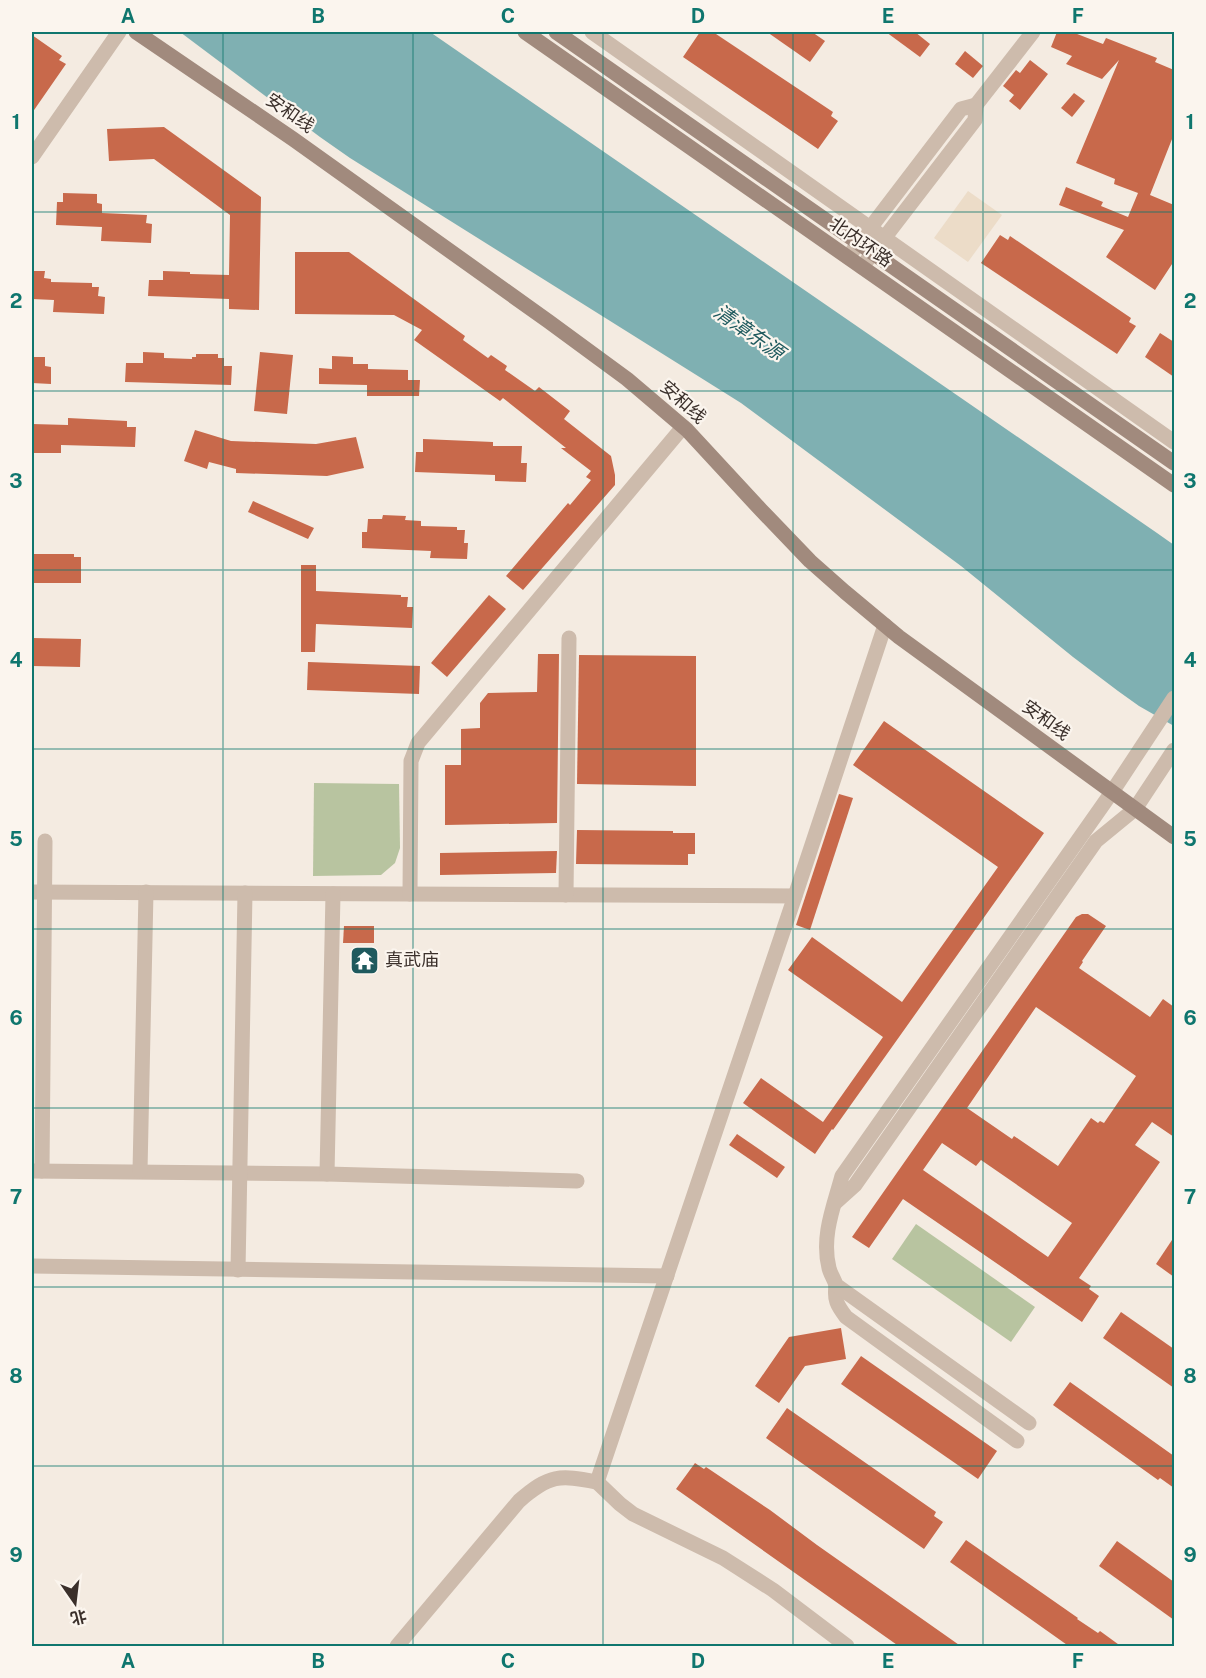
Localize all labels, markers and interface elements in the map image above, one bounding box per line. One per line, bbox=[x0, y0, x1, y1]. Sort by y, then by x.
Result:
text: A bbox=[121, 4, 135, 28]
text: B bbox=[311, 4, 325, 28]
text: C bbox=[501, 4, 515, 28]
text: D bbox=[691, 4, 705, 28]
text: E bbox=[882, 4, 894, 28]
text: F bbox=[1072, 4, 1084, 28]
street label: 安和线 bbox=[262, 89, 318, 137]
text: 1 bbox=[12, 110, 20, 134]
text: 1 bbox=[1186, 110, 1194, 134]
street label: 北内环路 bbox=[826, 212, 897, 271]
text: 2 bbox=[10, 289, 22, 313]
text: 2 bbox=[1184, 289, 1196, 313]
water label: 清漳东源 bbox=[709, 299, 791, 366]
street label: 安和线 bbox=[656, 376, 710, 427]
text: 3 bbox=[9, 469, 23, 493]
text: 3 bbox=[1183, 469, 1197, 493]
text: 4 bbox=[9, 648, 23, 672]
text: 4 bbox=[1183, 648, 1197, 672]
street label: 安和线 bbox=[1018, 695, 1074, 744]
text: 5 bbox=[9, 827, 23, 851]
text: 5 bbox=[1183, 827, 1197, 851]
temple icon: 真武庙 bbox=[348, 944, 380, 976]
place label: 真武庙 bbox=[385, 949, 439, 970]
text: 6 bbox=[9, 1006, 23, 1030]
text: 6 bbox=[1183, 1006, 1197, 1030]
text: 7 bbox=[10, 1185, 22, 1209]
text: 7 bbox=[1184, 1185, 1196, 1209]
text: 8 bbox=[9, 1364, 23, 1388]
text: 8 bbox=[1183, 1364, 1197, 1388]
text: 9 bbox=[9, 1543, 23, 1567]
text: 9 bbox=[1183, 1543, 1197, 1567]
north arrow bbox=[45, 1573, 105, 1633]
text: 北 bbox=[68, 1606, 89, 1628]
text: A bbox=[121, 1649, 135, 1673]
text: B bbox=[311, 1649, 325, 1673]
text: C bbox=[501, 1649, 515, 1673]
text: D bbox=[691, 1649, 705, 1673]
text: E bbox=[882, 1649, 894, 1673]
text: F bbox=[1072, 1649, 1084, 1673]

